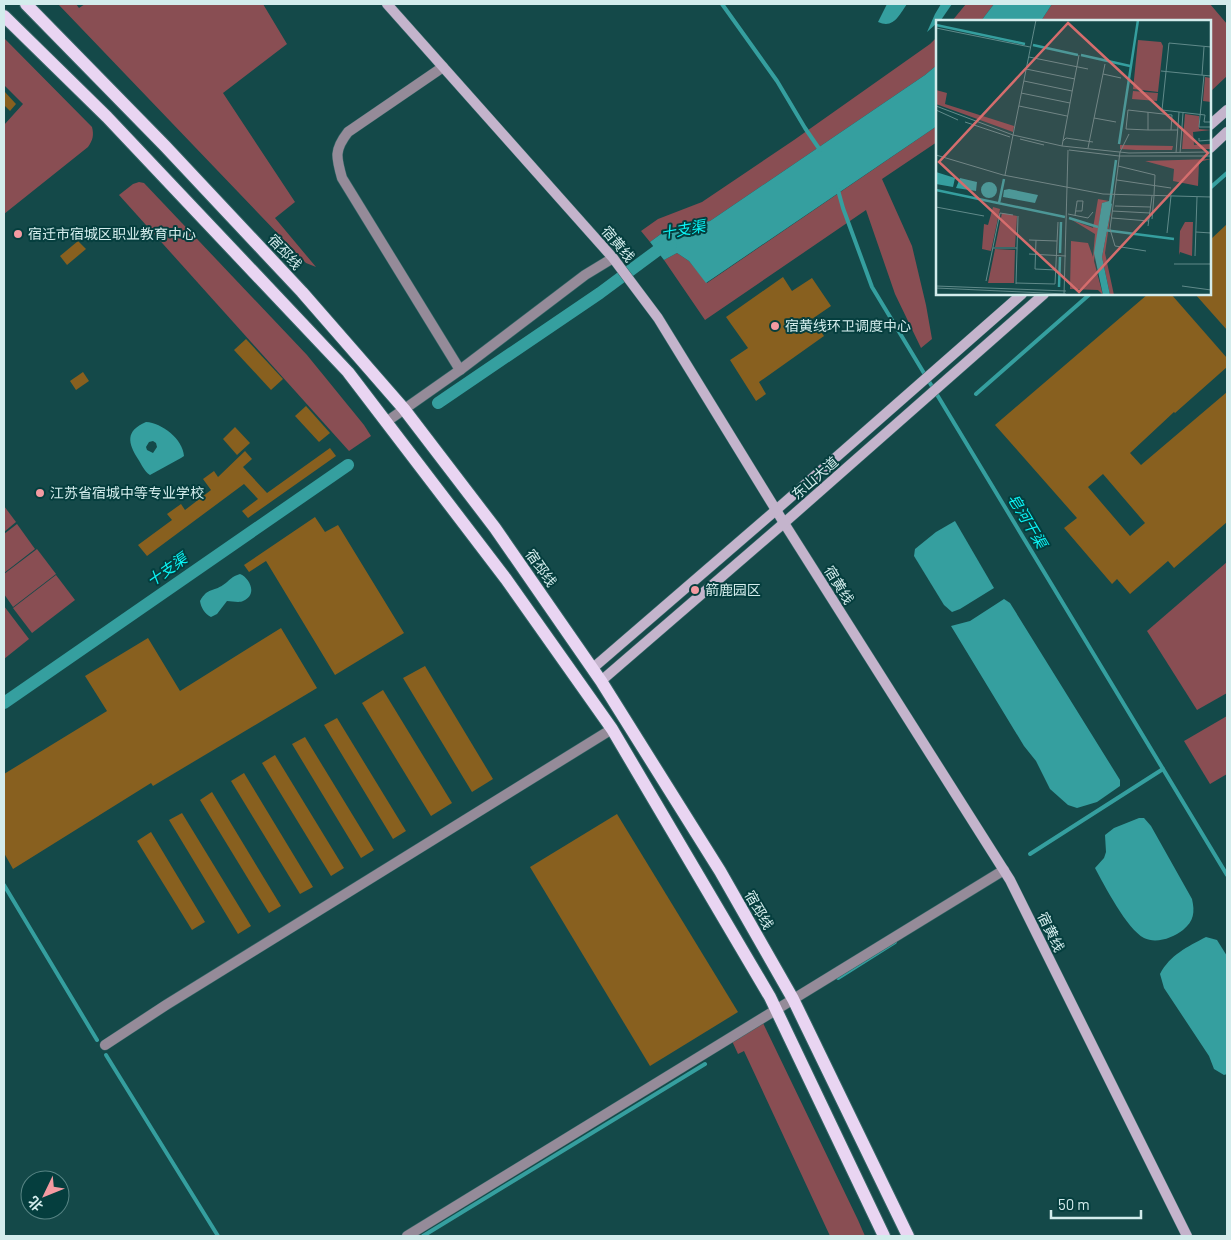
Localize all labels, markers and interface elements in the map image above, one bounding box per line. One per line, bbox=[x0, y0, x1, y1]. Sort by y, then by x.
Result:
inset map bbox=[936, 20, 1211, 295]
water label: 十支渠 bbox=[659, 216, 709, 242]
street label: 宿黄线 bbox=[598, 222, 638, 265]
place label: 宿迁市宿城区职业教育中心 bbox=[28, 225, 196, 242]
marker: 宿迁市宿城区职业教育中心 bbox=[12, 228, 24, 240]
street label: 宿邳线 bbox=[265, 231, 306, 273]
place label: 宿黄线环卫调度中心 bbox=[785, 317, 911, 334]
marker: 宿黄线环卫调度中心 bbox=[769, 320, 781, 332]
street label: 东山大道 bbox=[788, 453, 841, 502]
place label: 江苏省宿城中等专业学校 bbox=[50, 484, 204, 501]
marker: 江苏省宿城中等专业学校 bbox=[34, 487, 46, 499]
water label: 皂河干渠 bbox=[1005, 490, 1052, 553]
street label: 宿邳线 bbox=[522, 546, 560, 590]
water label: 十支渠 bbox=[143, 548, 192, 589]
street label: 宿黄线 bbox=[821, 562, 858, 607]
place label: 箭鹿园区 bbox=[705, 581, 761, 598]
marker: 箭鹿园区 bbox=[689, 584, 701, 596]
street label: 宿邳线 bbox=[742, 887, 777, 932]
street label: 宿黄线 bbox=[1035, 909, 1068, 954]
north arrow bbox=[20, 1170, 70, 1220]
scale bar bbox=[1051, 1188, 1141, 1220]
text: 北 bbox=[24, 1193, 46, 1215]
text: 50 m bbox=[1058, 1195, 1090, 1213]

